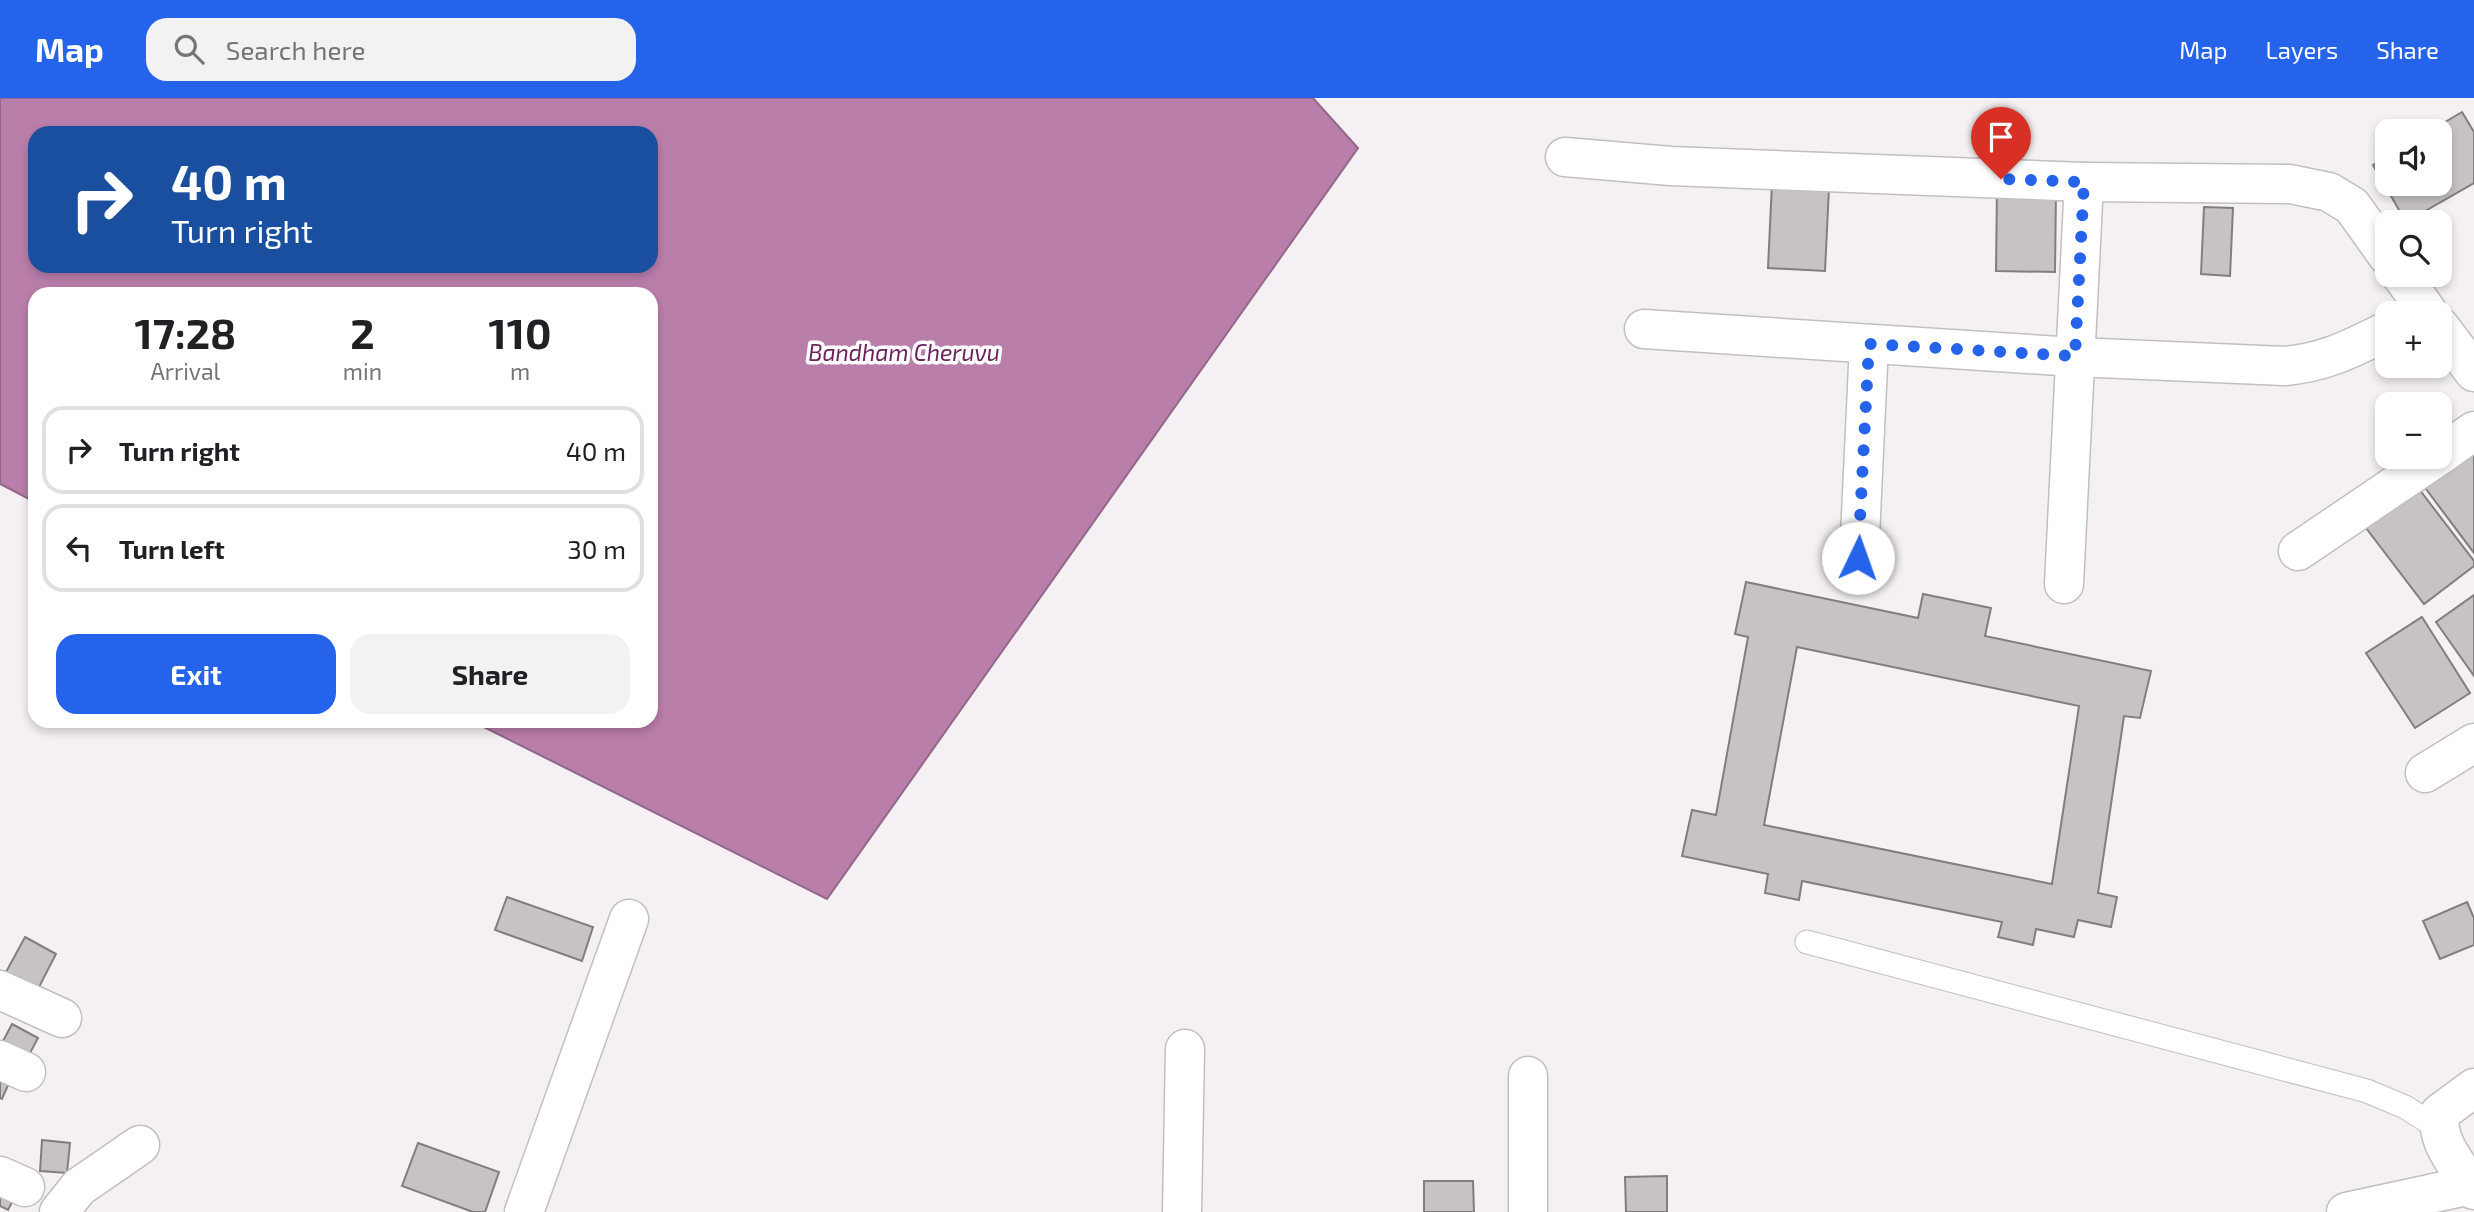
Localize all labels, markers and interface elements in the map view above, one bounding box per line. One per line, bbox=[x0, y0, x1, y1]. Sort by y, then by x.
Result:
search box bbox=[146, 18, 636, 81]
text: Map bbox=[35, 29, 104, 69]
icon: search bbox=[170, 30, 208, 68]
text: Search here bbox=[226, 34, 365, 65]
text: Map bbox=[2179, 35, 2227, 64]
text: Layers bbox=[2265, 35, 2338, 64]
text: Share bbox=[2376, 35, 2439, 64]
pin bbox=[1971, 107, 2031, 179]
icon: arrive bbox=[1982, 118, 2020, 156]
map controls bbox=[2375, 119, 2452, 469]
button: sound bbox=[2375, 119, 2452, 196]
text: 40 m bbox=[171, 151, 287, 210]
icon: right bbox=[56, 154, 147, 245]
button: search bbox=[2375, 210, 2452, 287]
text: Turn right bbox=[171, 211, 313, 249]
button: + bbox=[2375, 301, 2452, 378]
text: 17:28 bbox=[135, 307, 236, 357]
text: 2 bbox=[350, 307, 375, 357]
text: 110 bbox=[489, 307, 551, 357]
water label: Bandham Cheruvu bbox=[808, 338, 1000, 366]
text: Arrival bbox=[150, 357, 220, 385]
text: min bbox=[343, 357, 382, 385]
text: m bbox=[510, 357, 530, 385]
button: − bbox=[2375, 392, 2452, 469]
icon: right bbox=[60, 431, 98, 469]
text: Turn right bbox=[119, 435, 240, 466]
text: 40 m bbox=[566, 435, 626, 466]
position arrow bbox=[1821, 521, 1895, 595]
icon: left bbox=[60, 529, 98, 567]
text: Turn left bbox=[119, 533, 225, 564]
text: 30 m bbox=[567, 533, 626, 564]
button: Exit bbox=[56, 634, 336, 714]
button: Share bbox=[350, 634, 630, 714]

